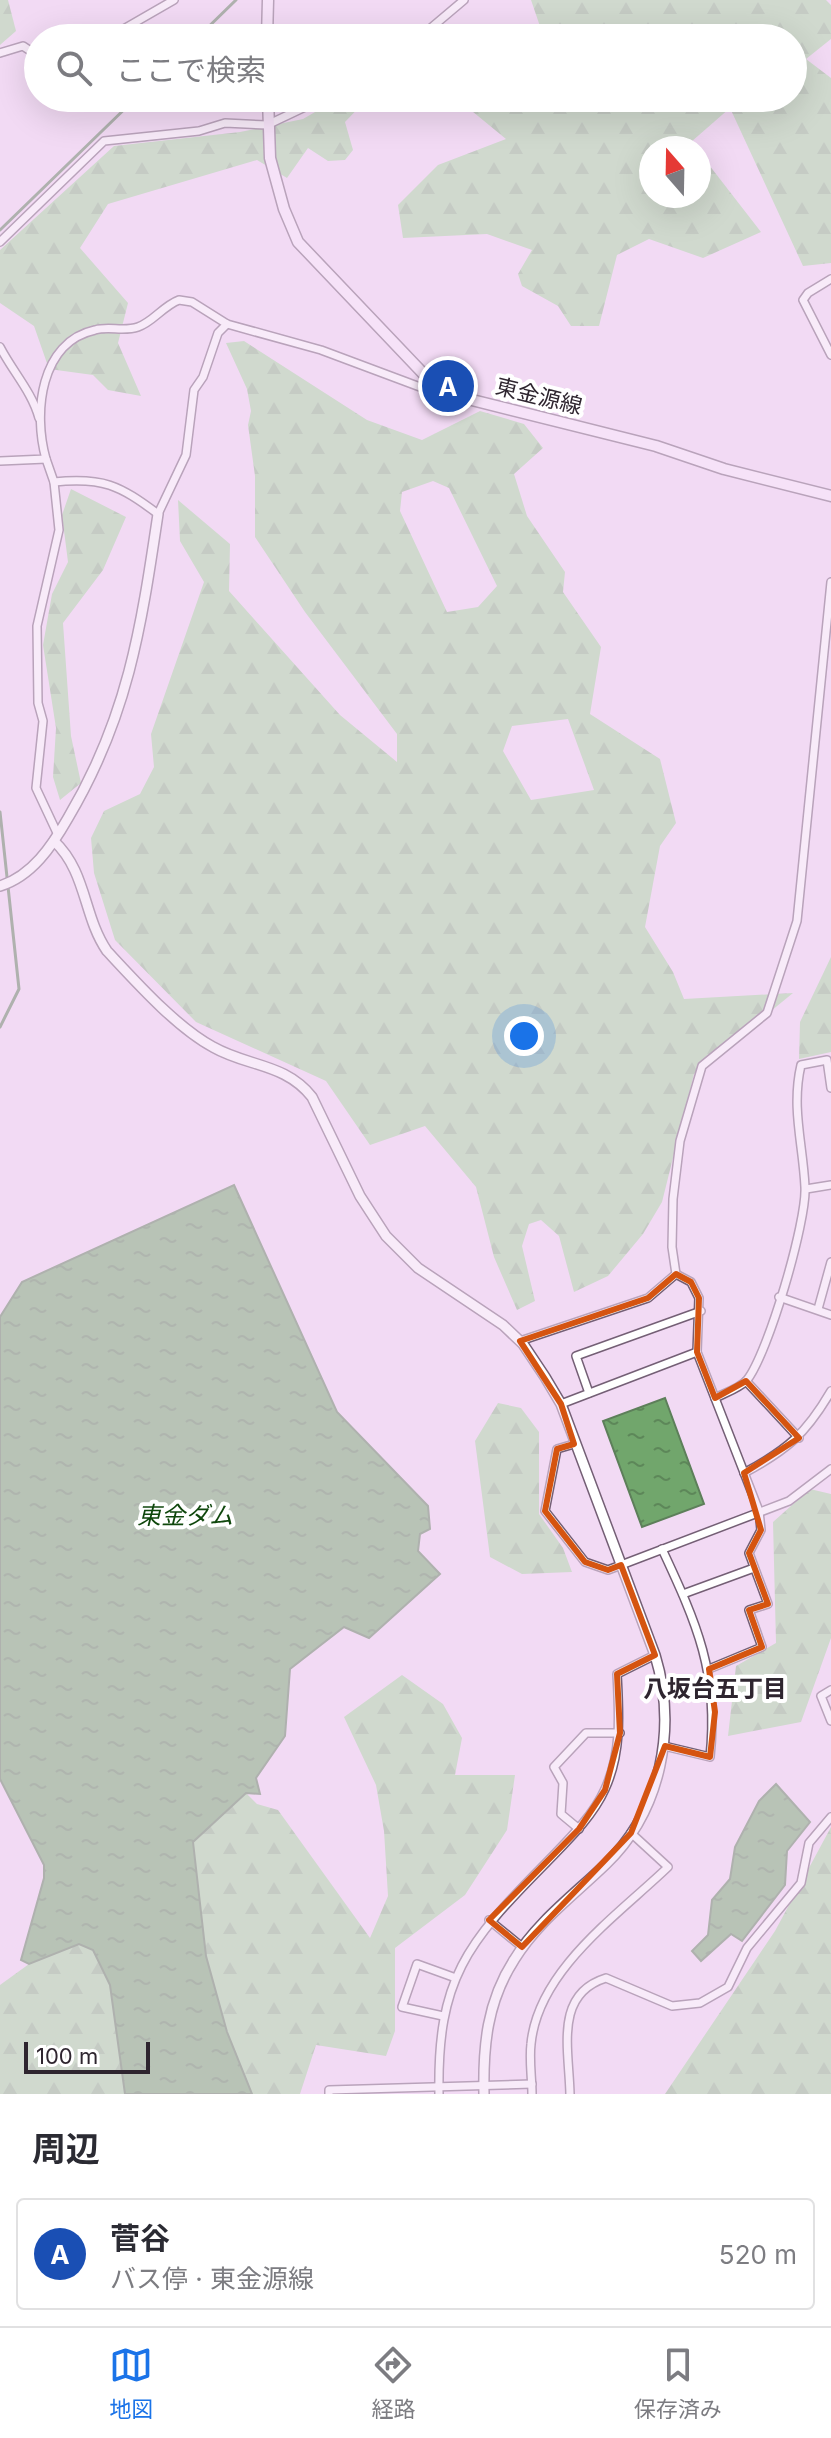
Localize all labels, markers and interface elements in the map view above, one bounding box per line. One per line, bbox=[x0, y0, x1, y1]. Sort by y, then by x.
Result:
search box bbox=[24, 24, 807, 112]
icon: search bbox=[52, 46, 96, 90]
text: ここで検索 bbox=[116, 52, 266, 88]
north arrow bbox=[639, 136, 711, 208]
pin: A bbox=[422, 356, 474, 416]
street label: 東金源線 bbox=[493, 373, 585, 419]
your location bbox=[504, 1016, 544, 1056]
water label: 東金ダム bbox=[137, 1501, 233, 1530]
district label: 八坂台五丁目 bbox=[643, 1674, 787, 1703]
scale bar bbox=[24, 2038, 150, 2074]
text: 100 m bbox=[36, 2043, 98, 2069]
text: 周辺 bbox=[32, 2128, 100, 2169]
text: 菅谷 bbox=[110, 2220, 170, 2256]
text: A bbox=[50, 2239, 70, 2270]
text: 520 m bbox=[719, 2239, 797, 2270]
text: バス停 · 東金源線 bbox=[110, 2263, 314, 2294]
tab: 地図 bbox=[109, 2343, 153, 2423]
tab: 経路 bbox=[371, 2343, 416, 2423]
tab: 保存済み bbox=[634, 2343, 722, 2423]

